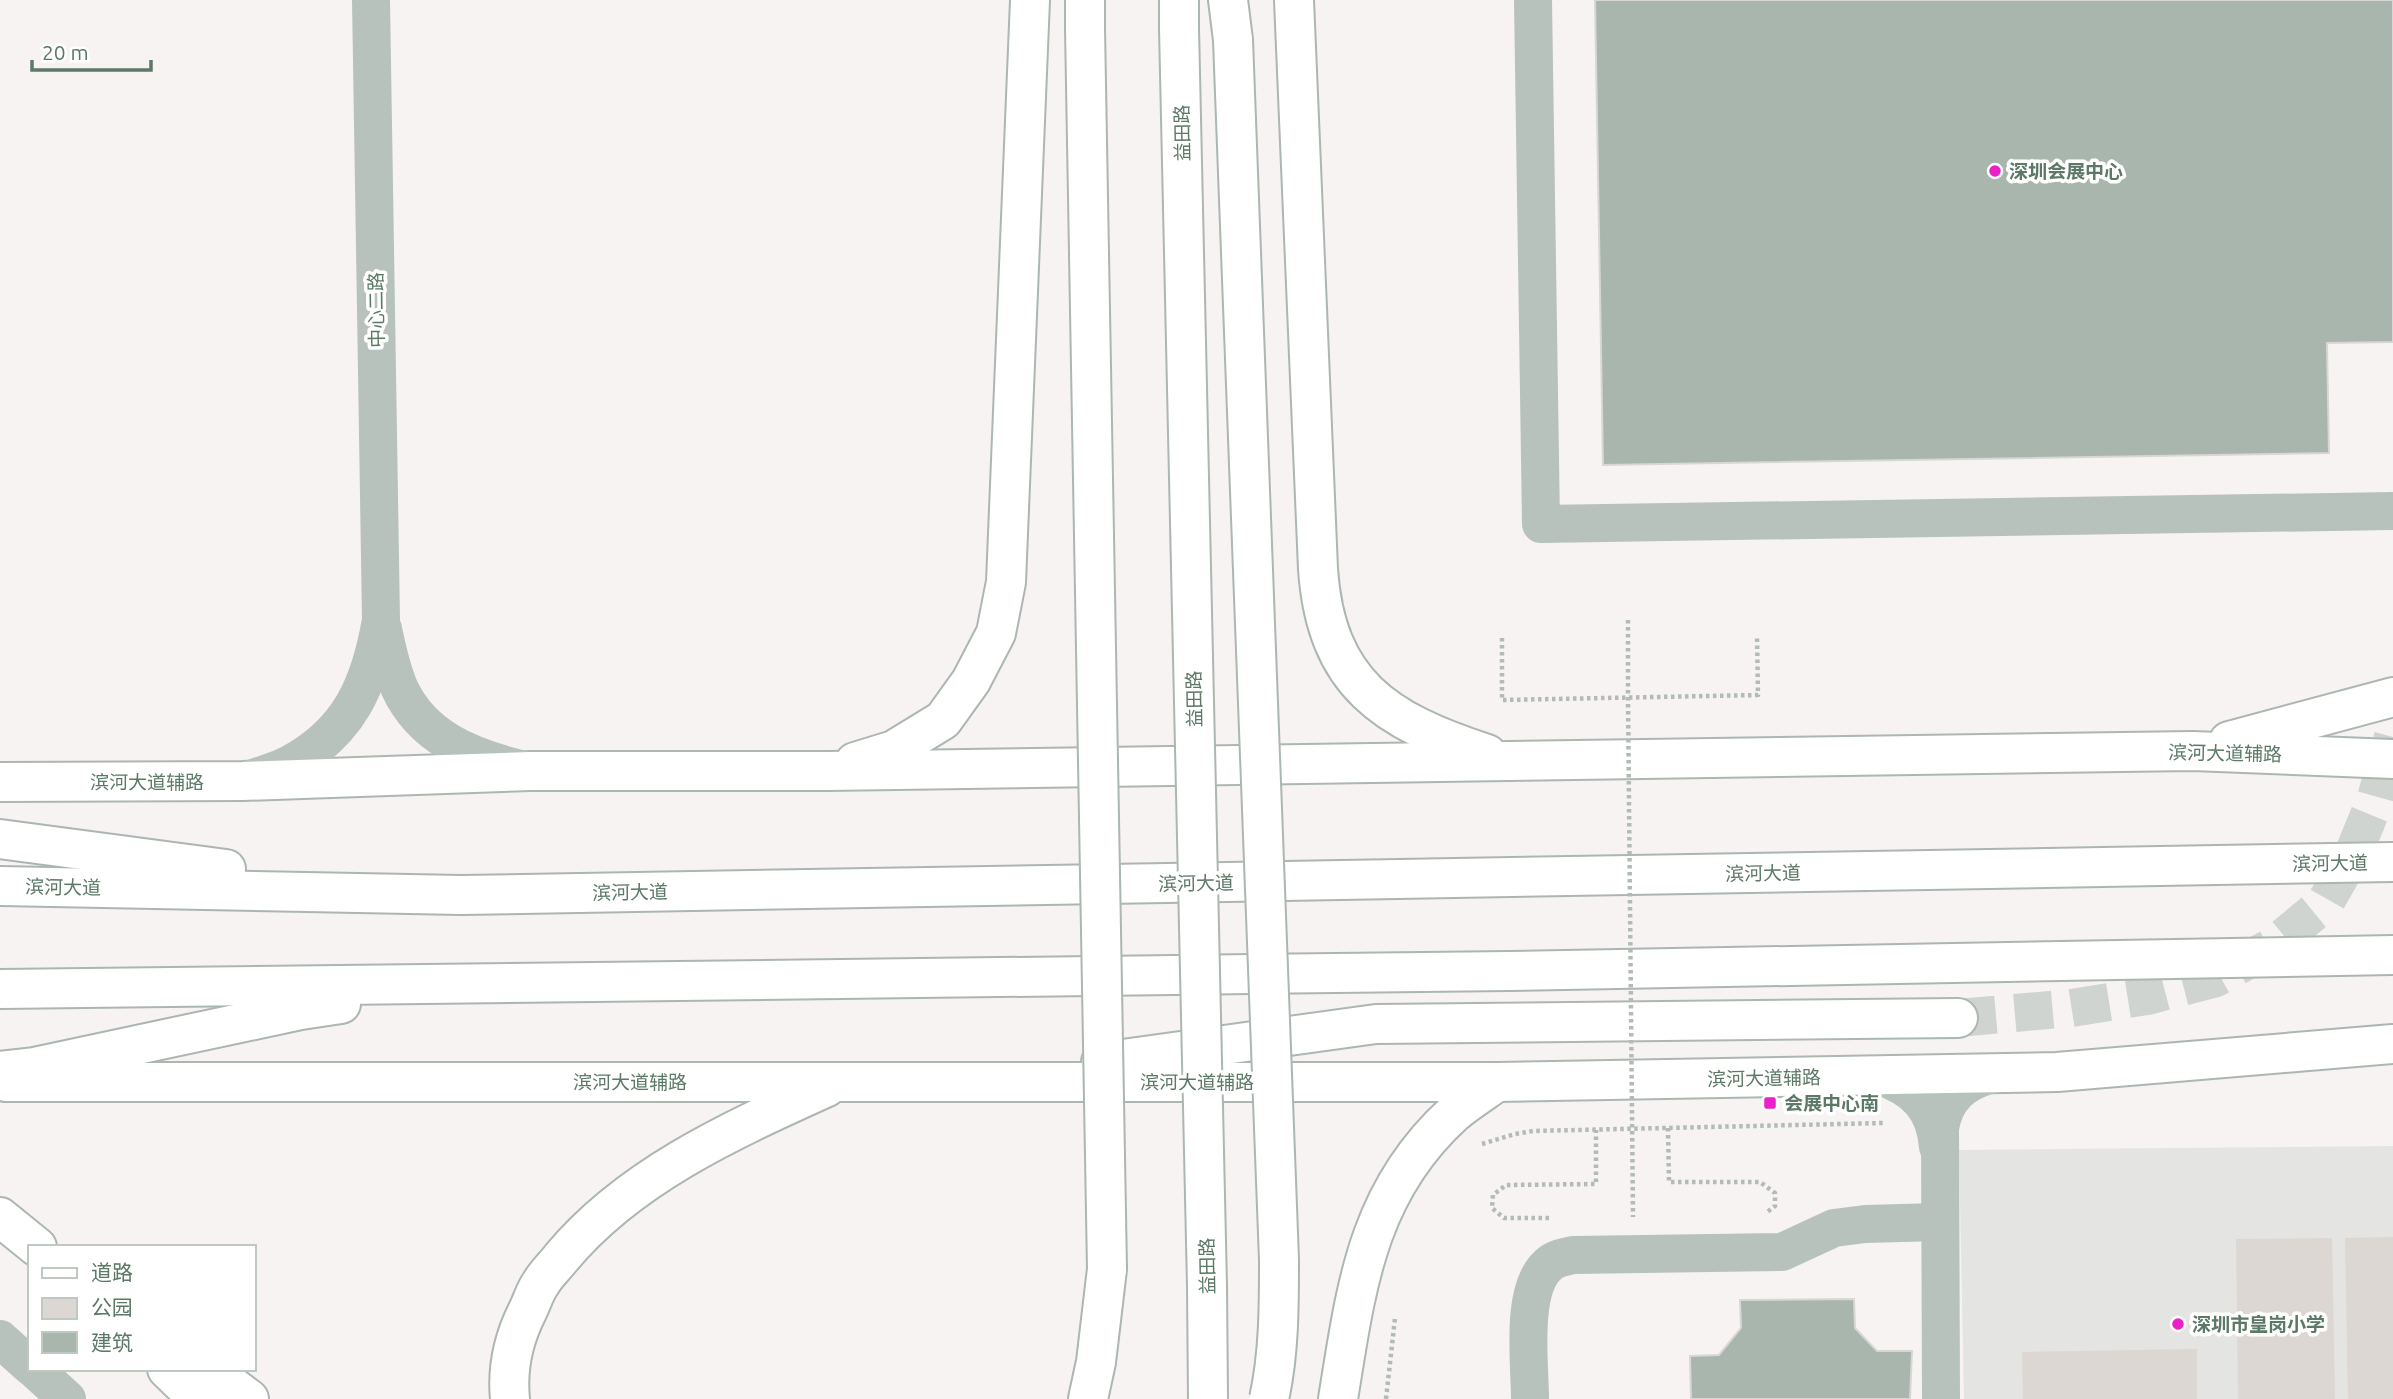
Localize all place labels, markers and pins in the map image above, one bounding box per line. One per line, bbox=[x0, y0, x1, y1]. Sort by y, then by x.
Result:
place label: 深圳会展中心 bbox=[2009, 160, 2123, 182]
marker: 深圳会展中心 bbox=[1987, 163, 2003, 179]
place label: 会展中心南 bbox=[1784, 1092, 1879, 1114]
marker: 会展中心南 bbox=[1762, 1095, 1778, 1111]
place label: 深圳市皇岗小学 bbox=[2192, 1313, 2325, 1335]
marker: 深圳市皇岗小学 bbox=[2170, 1316, 2186, 1332]

